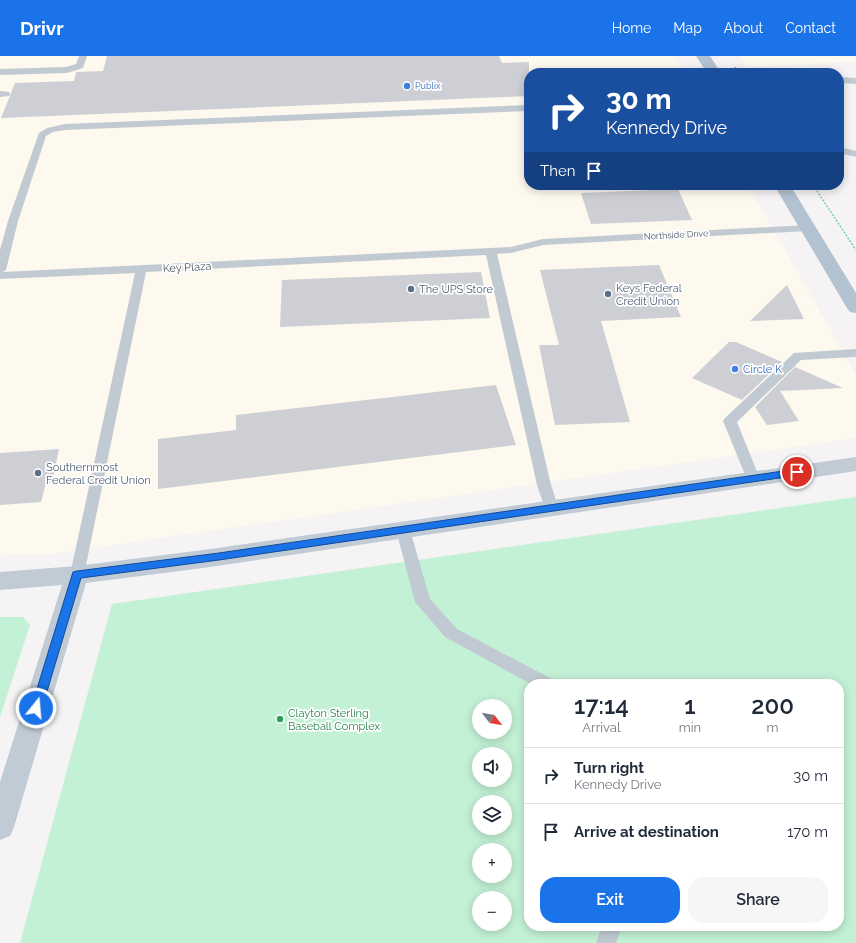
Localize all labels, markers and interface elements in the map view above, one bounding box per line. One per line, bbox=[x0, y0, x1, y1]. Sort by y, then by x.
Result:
text: Drivr bbox=[20, 17, 64, 39]
text: Home bbox=[612, 20, 651, 36]
text: Map bbox=[673, 20, 702, 36]
text: About bbox=[724, 20, 763, 36]
text: Contact bbox=[785, 20, 836, 36]
marker: Publix bbox=[402, 81, 412, 91]
place label: Publix bbox=[415, 81, 441, 91]
text: 30 m bbox=[606, 83, 672, 116]
icon: right bbox=[540, 84, 592, 136]
text: Kennedy Drive bbox=[606, 117, 727, 138]
icon: arrive bbox=[583, 160, 605, 182]
text: Then bbox=[540, 162, 575, 180]
street label: Northside Drive bbox=[643, 228, 709, 242]
street label: Key Plaza bbox=[162, 260, 212, 275]
place label: Keys Federal Credit Union bbox=[616, 282, 682, 308]
place label: The UPS Store bbox=[419, 283, 493, 296]
marker: The UPS Store bbox=[406, 284, 416, 294]
marker: Keys Federal Credit Union bbox=[603, 289, 613, 299]
place label: Circle K bbox=[743, 363, 783, 376]
marker: Circle K bbox=[730, 364, 740, 374]
pin bbox=[780, 455, 814, 489]
place label: Southernmost Federal Credit Union bbox=[46, 461, 151, 487]
icon: arrive bbox=[786, 461, 808, 483]
marker: Southernmost Federal Credit Union bbox=[33, 468, 43, 478]
position arrow bbox=[15, 687, 57, 729]
text: 17:14 bbox=[574, 691, 629, 720]
text: 1 bbox=[684, 691, 696, 720]
text: 200 bbox=[751, 691, 794, 720]
north arrow bbox=[472, 699, 512, 739]
map controls bbox=[472, 699, 512, 931]
place label: Clayton Sterling Baseball Complex bbox=[288, 707, 381, 733]
marker: Clayton Sterling Baseball Complex bbox=[275, 714, 285, 724]
text: Arrival bbox=[582, 720, 620, 735]
text: min bbox=[679, 720, 701, 735]
text: m bbox=[767, 720, 779, 735]
button: sound bbox=[472, 747, 512, 787]
text: Turn right bbox=[574, 759, 644, 777]
icon: right bbox=[540, 765, 562, 787]
text: 30 m bbox=[793, 767, 828, 785]
text: Kennedy Drive bbox=[574, 777, 662, 792]
button: layers bbox=[472, 795, 512, 835]
icon: arrive bbox=[540, 821, 562, 843]
text: Arrive at destination bbox=[574, 823, 719, 841]
text: 170 m bbox=[787, 823, 828, 841]
button: + bbox=[472, 843, 512, 883]
button: Exit bbox=[540, 877, 680, 923]
button: Share bbox=[688, 877, 828, 923]
button: − bbox=[472, 891, 512, 931]

